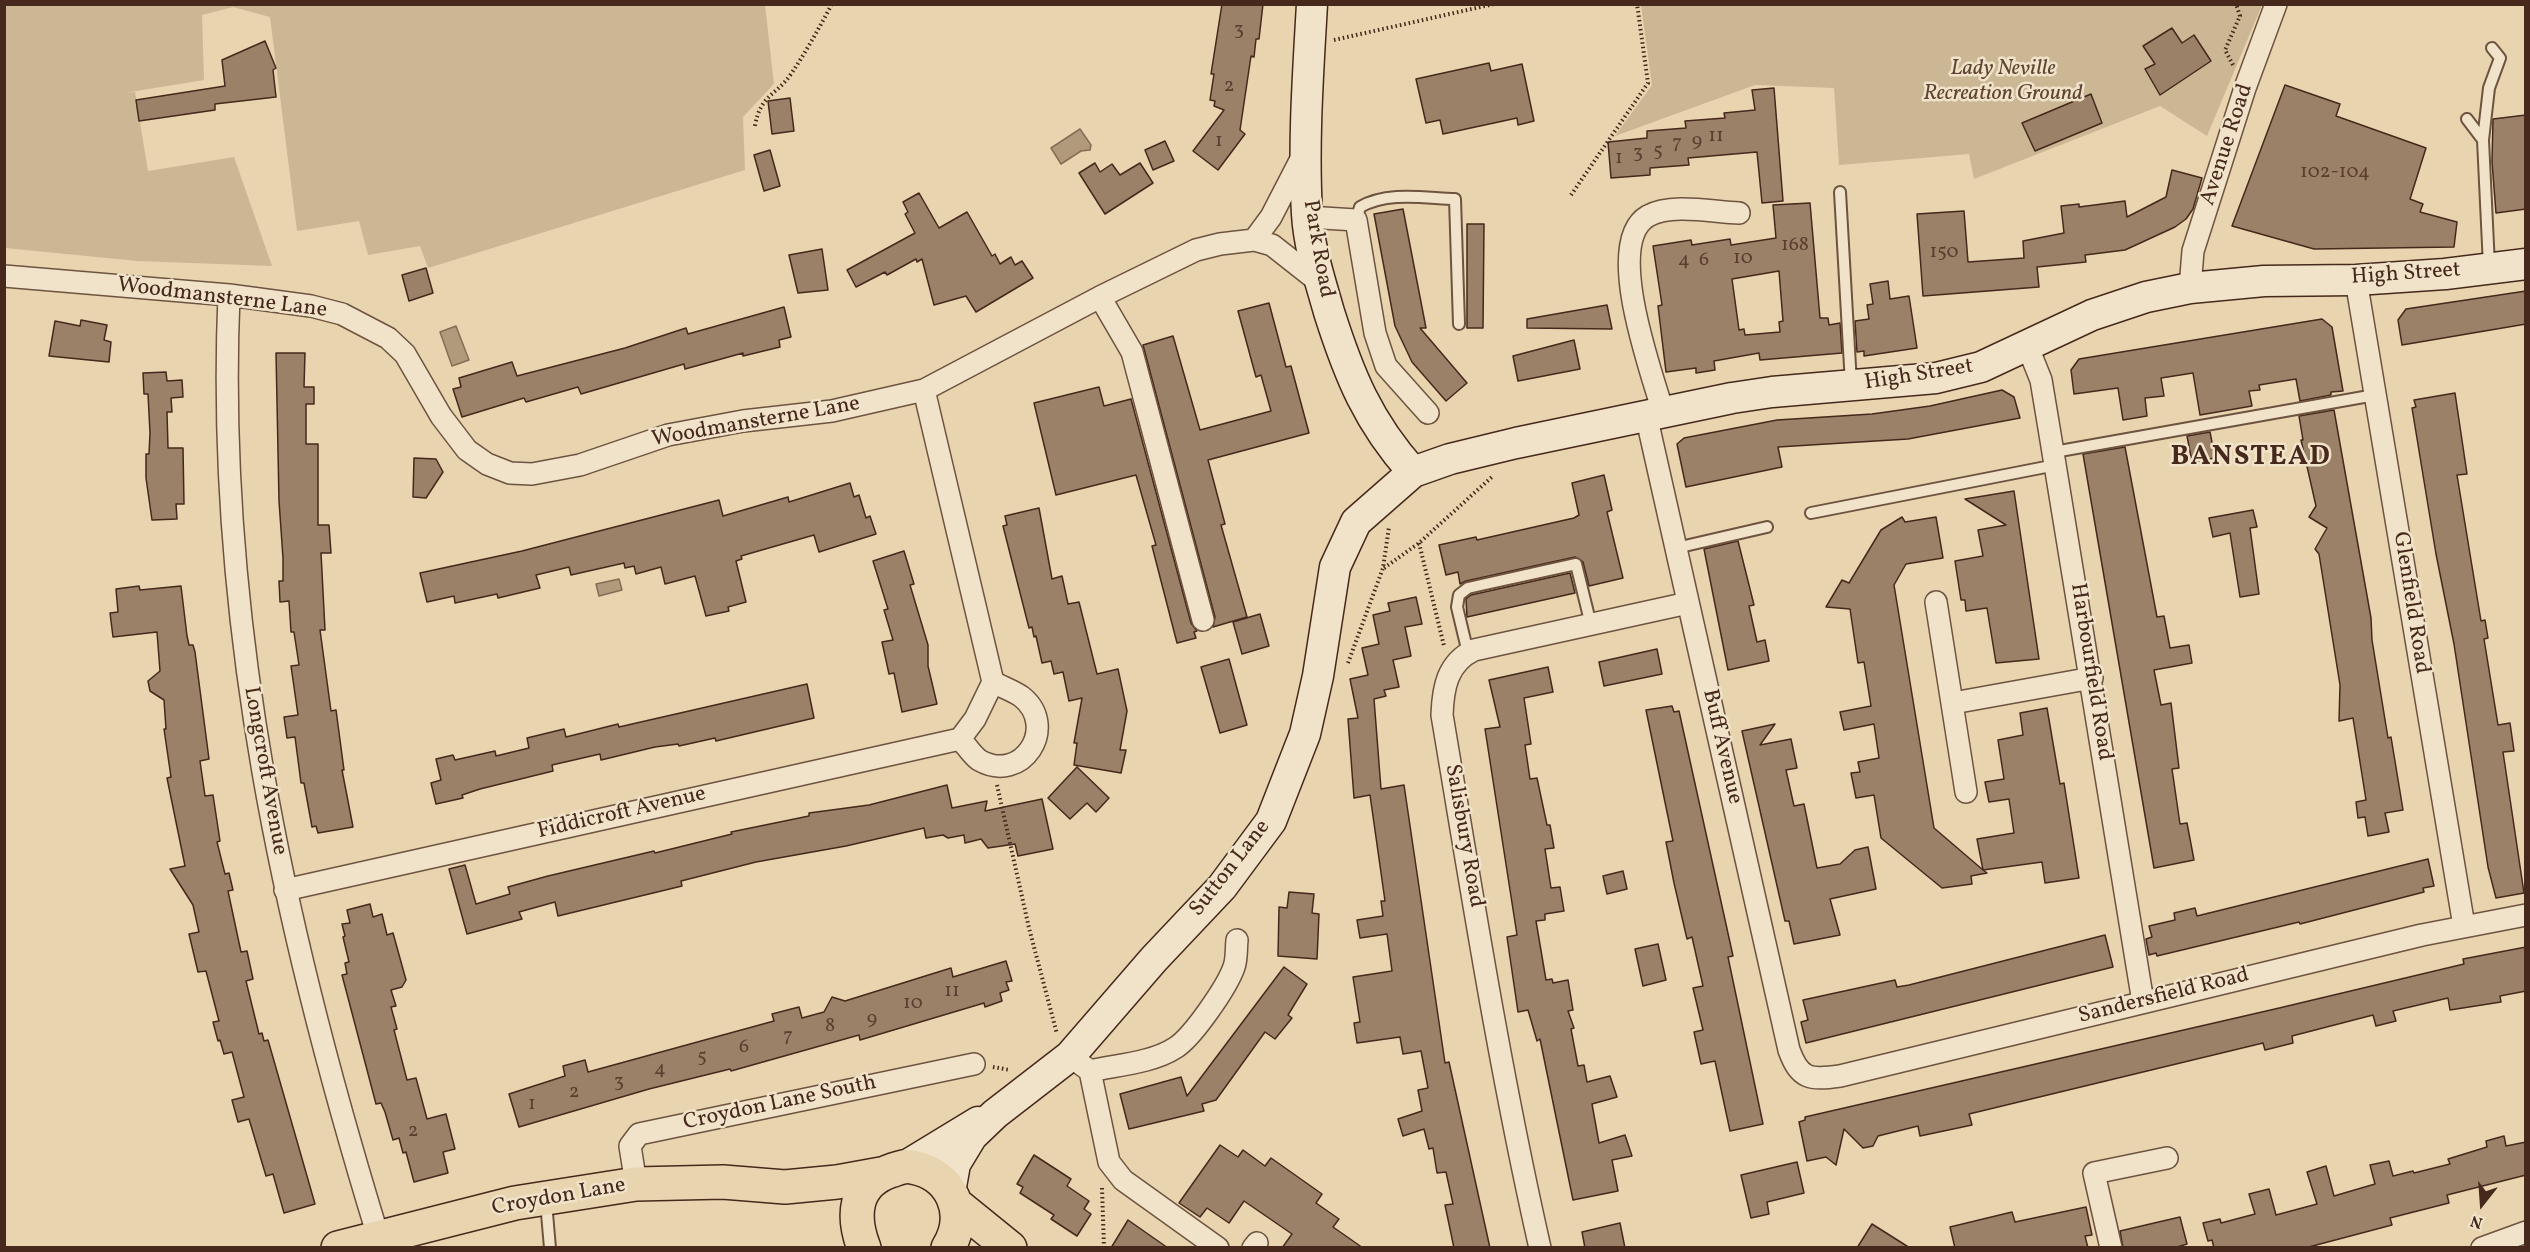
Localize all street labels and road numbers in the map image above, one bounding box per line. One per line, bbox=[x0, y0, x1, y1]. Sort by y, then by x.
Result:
street label: Avenue Road bbox=[2196, 81, 2260, 209]
street label: Park Road bbox=[1295, 198, 1339, 300]
street label: High Street bbox=[2350, 258, 2462, 292]
street label: Woodmansterne Lane bbox=[116, 273, 328, 325]
street label: High Street bbox=[1863, 354, 1975, 398]
street label: Woodmansterne Lane bbox=[650, 392, 862, 454]
street label: Glenfield Road bbox=[2386, 530, 2434, 676]
street label: Harbourfield Road bbox=[2063, 581, 2117, 763]
street label: Longcroft Avenue bbox=[236, 685, 292, 857]
street label: Buff Avenue bbox=[1695, 687, 1747, 807]
street label: Salisbury Road bbox=[1437, 762, 1489, 910]
street label: Fiddicroft Avenue bbox=[535, 782, 709, 846]
street label: Sutton Lane bbox=[1185, 815, 1277, 923]
street label: Sandersfield Road bbox=[2076, 963, 2252, 1031]
street label: Croydon Lane South bbox=[681, 1071, 879, 1137]
street label: Croydon Lane bbox=[490, 1173, 628, 1223]

